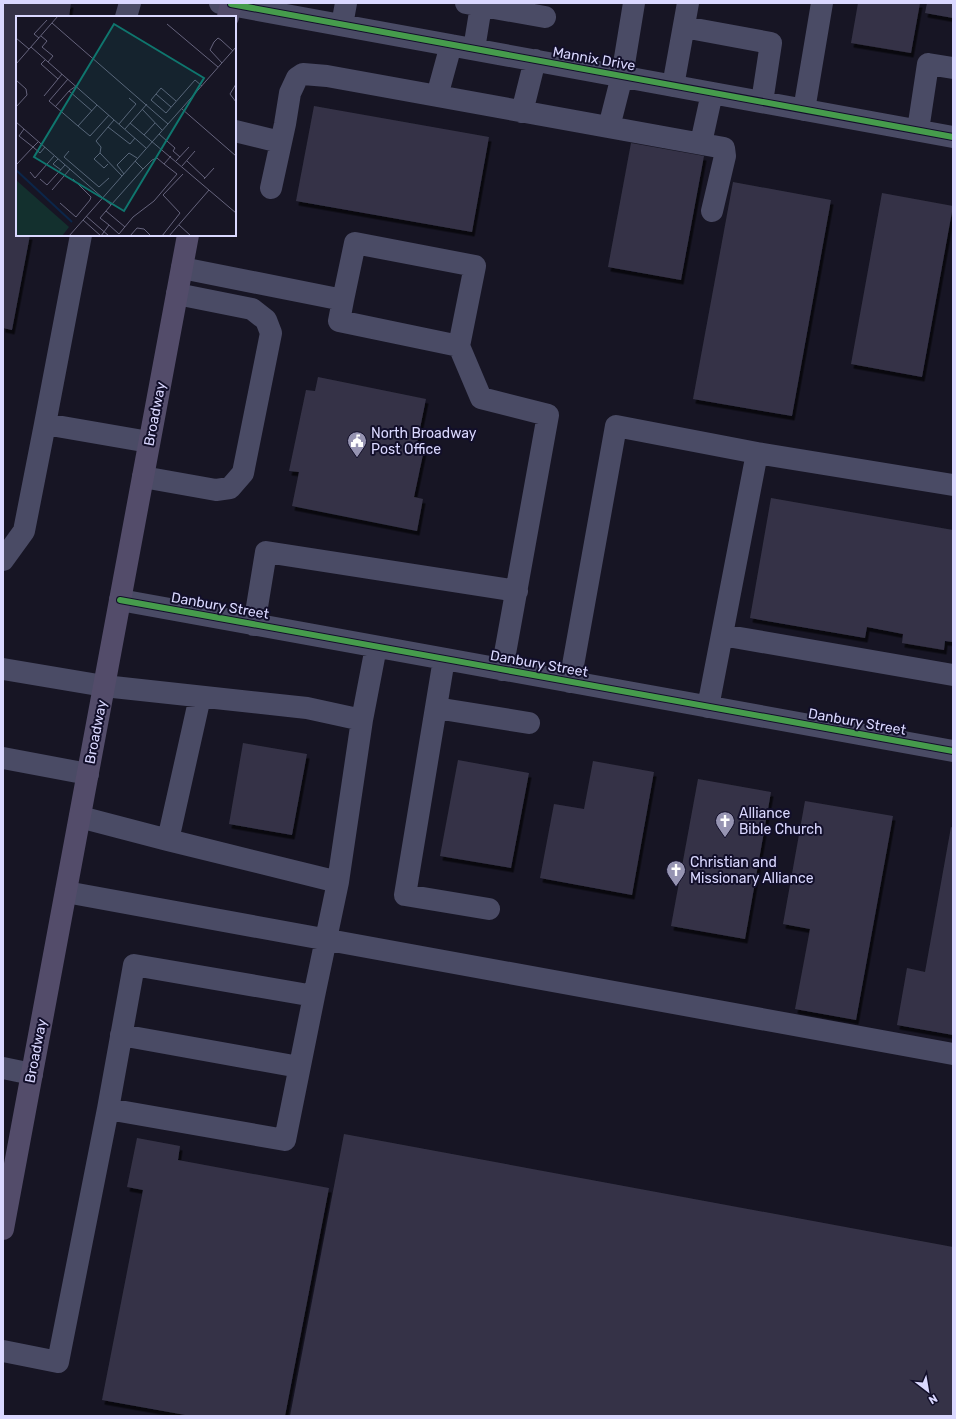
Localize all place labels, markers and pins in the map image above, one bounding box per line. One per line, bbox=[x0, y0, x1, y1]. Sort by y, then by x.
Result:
place label: North Broadway Post Office bbox=[371, 425, 477, 458]
public building icon: North Broadway Post Office bbox=[346, 430, 368, 458]
place label: Alliance Bible Church bbox=[739, 805, 822, 838]
church icon: Alliance Bible Church bbox=[714, 810, 736, 838]
place label: Christian and Missionary Alliance bbox=[690, 854, 814, 887]
church icon: Christian and Missionary Alliance bbox=[665, 859, 687, 887]

